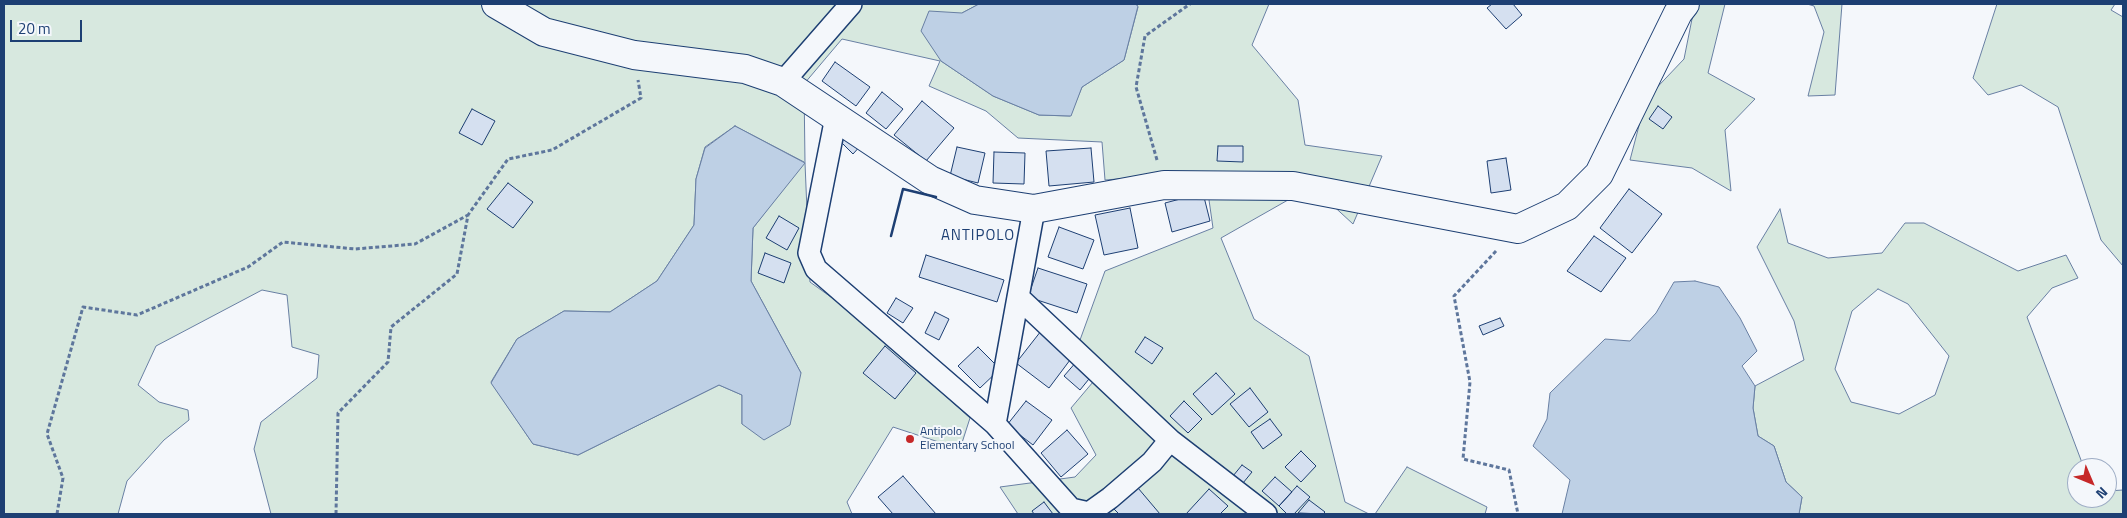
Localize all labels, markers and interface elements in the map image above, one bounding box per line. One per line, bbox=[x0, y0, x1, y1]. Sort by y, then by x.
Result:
scale bar bbox=[12, 10, 85, 42]
text: 20 m bbox=[18, 17, 51, 40]
district label: ANTIPOLO bbox=[940, 227, 1016, 245]
place label: Antipolo Elementary School bbox=[920, 425, 1014, 453]
marker: Antipolo Elementary School bbox=[904, 433, 916, 445]
north arrow bbox=[2067, 458, 2117, 508]
text: N bbox=[2091, 482, 2113, 504]

